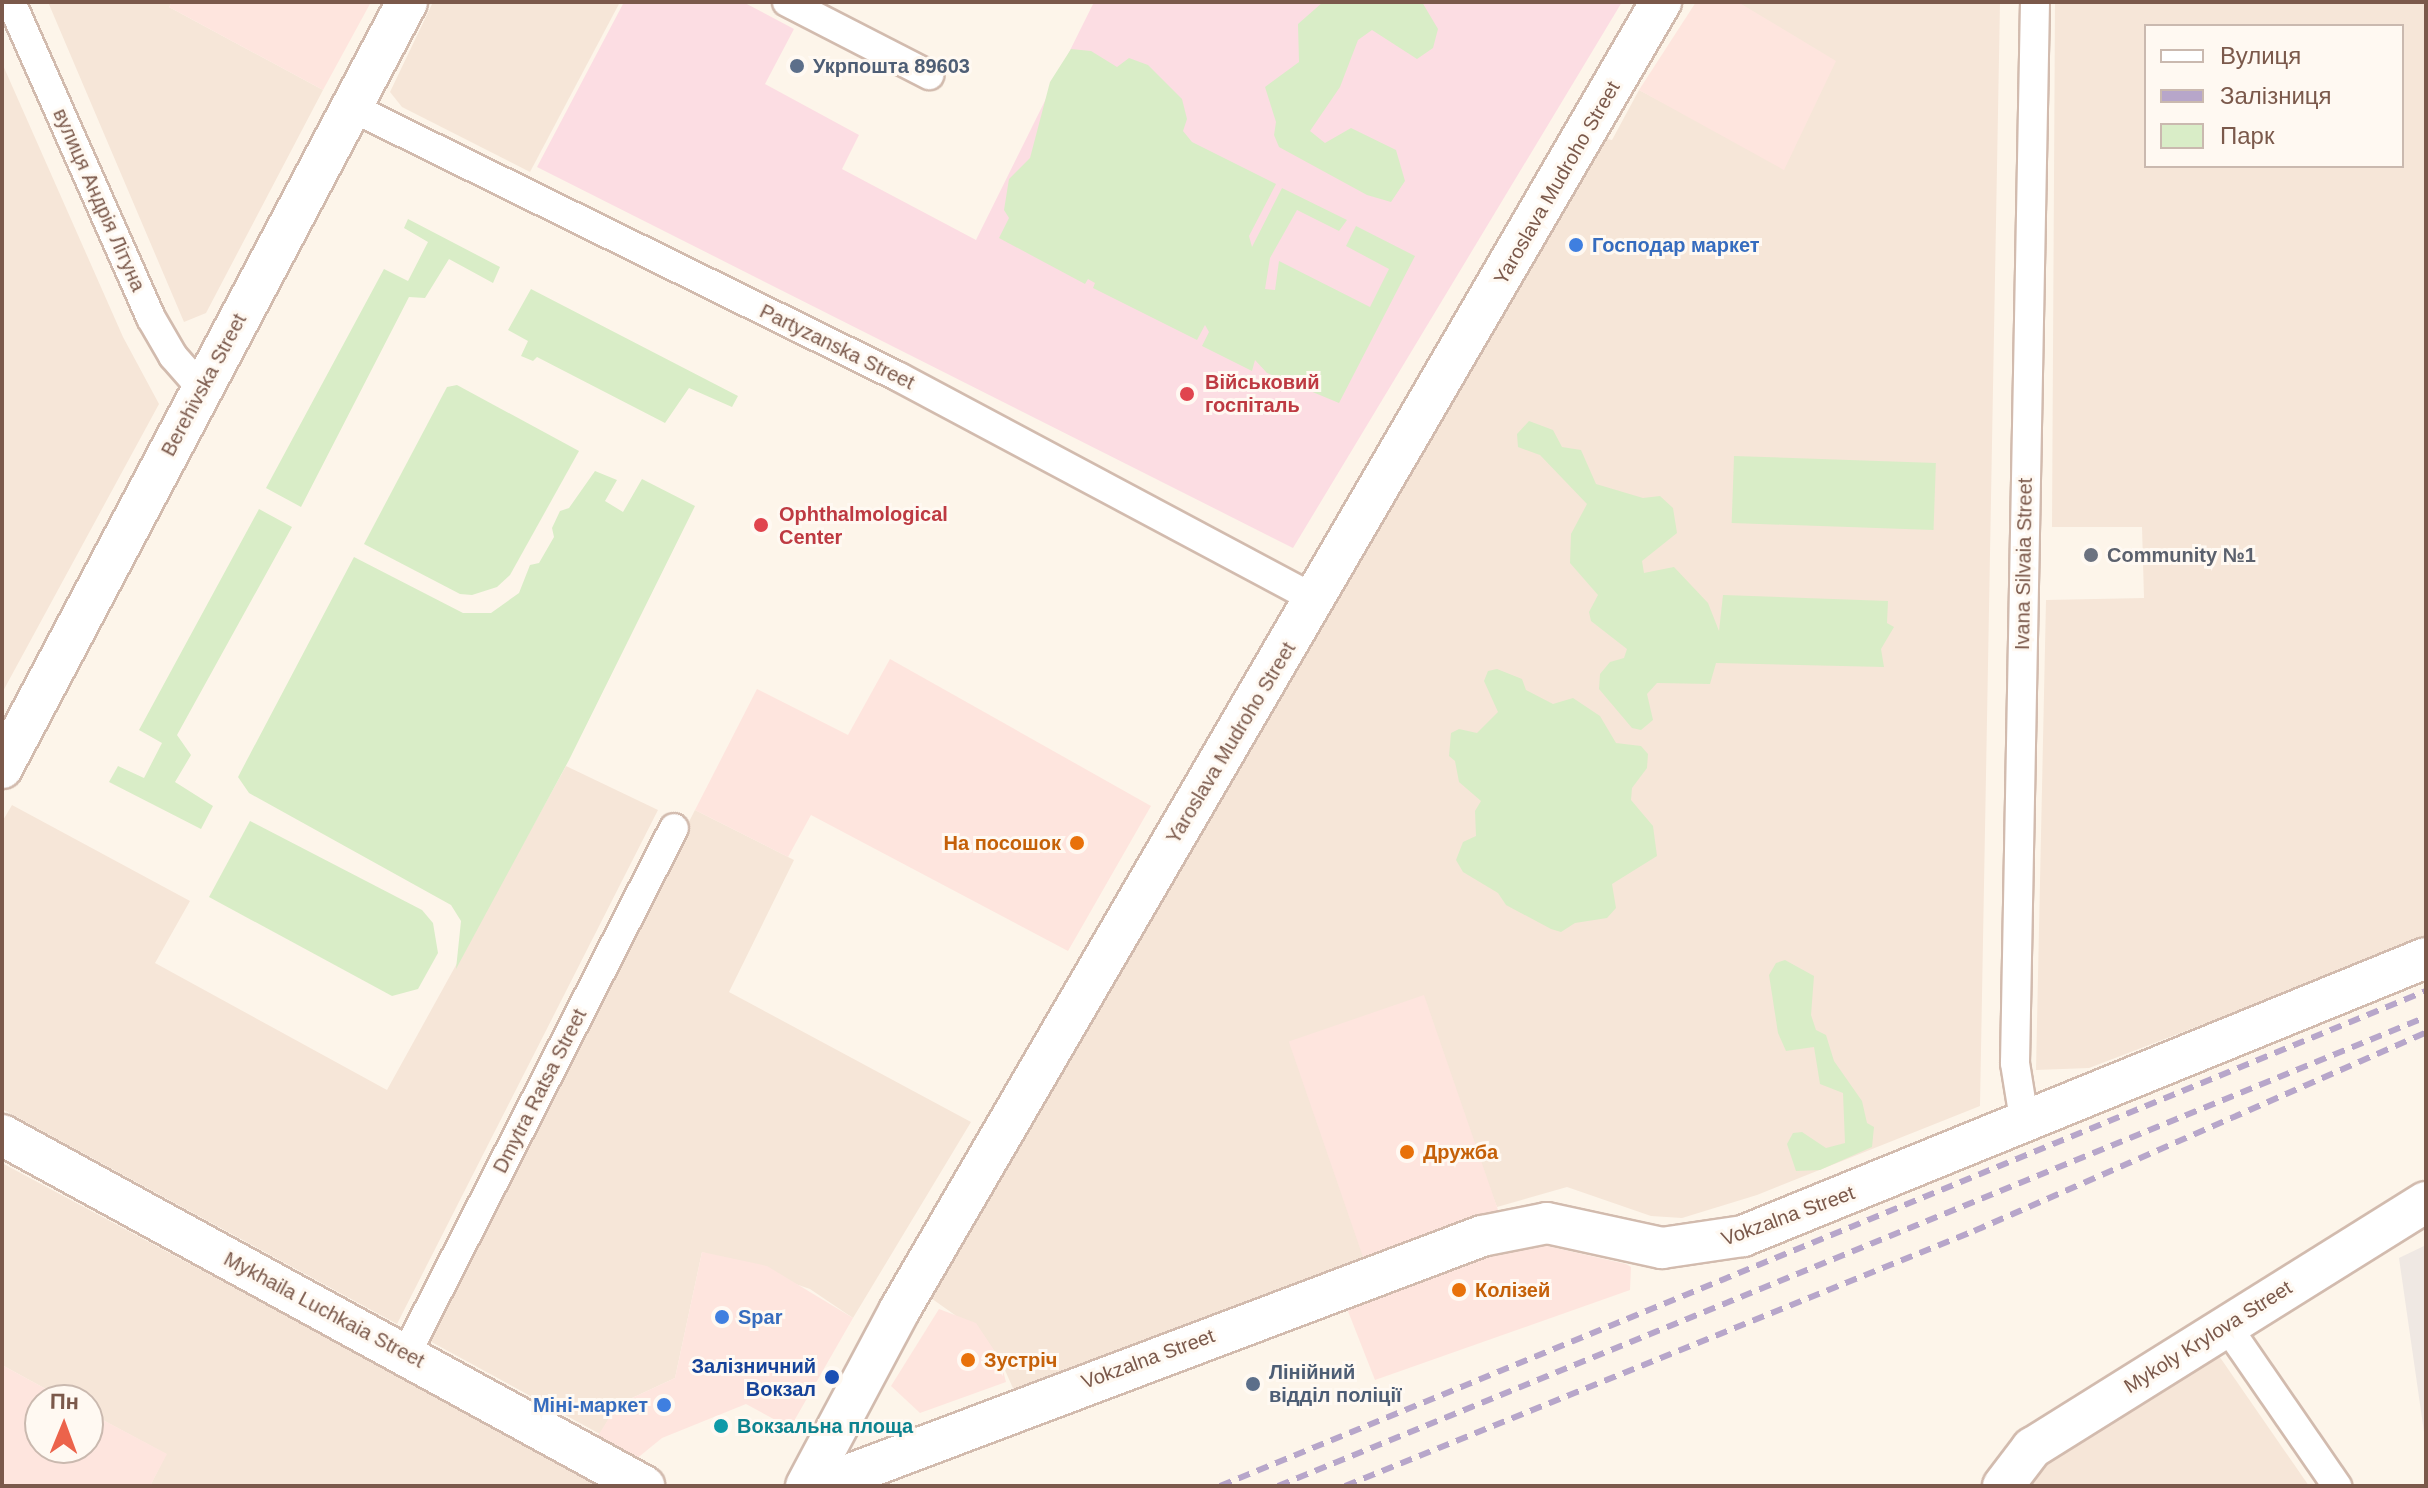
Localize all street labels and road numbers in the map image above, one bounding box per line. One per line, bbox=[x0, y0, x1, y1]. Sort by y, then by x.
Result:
street label: Yaroslava Mudroho Street bbox=[1489, 77, 1625, 289]
street label: вулиця Андрія Літуна bbox=[48, 105, 150, 295]
street label: Partyzanska Street bbox=[756, 299, 918, 395]
street label: Berehivska Street bbox=[156, 310, 252, 460]
street label: Ivana Silvaia Street bbox=[2010, 478, 2038, 650]
street label: Yaroslava Mudroho Street bbox=[1161, 638, 1301, 848]
street label: Dmytra Ratsa Street bbox=[488, 1005, 592, 1177]
street label: Vokzalna Street bbox=[1718, 1181, 1858, 1251]
street label: Mykhaila Luchkaia Street bbox=[220, 1247, 428, 1373]
street label: Mykoly Krylova Street bbox=[2120, 1276, 2296, 1398]
street label: Vokzalna Street bbox=[1078, 1324, 1218, 1394]

